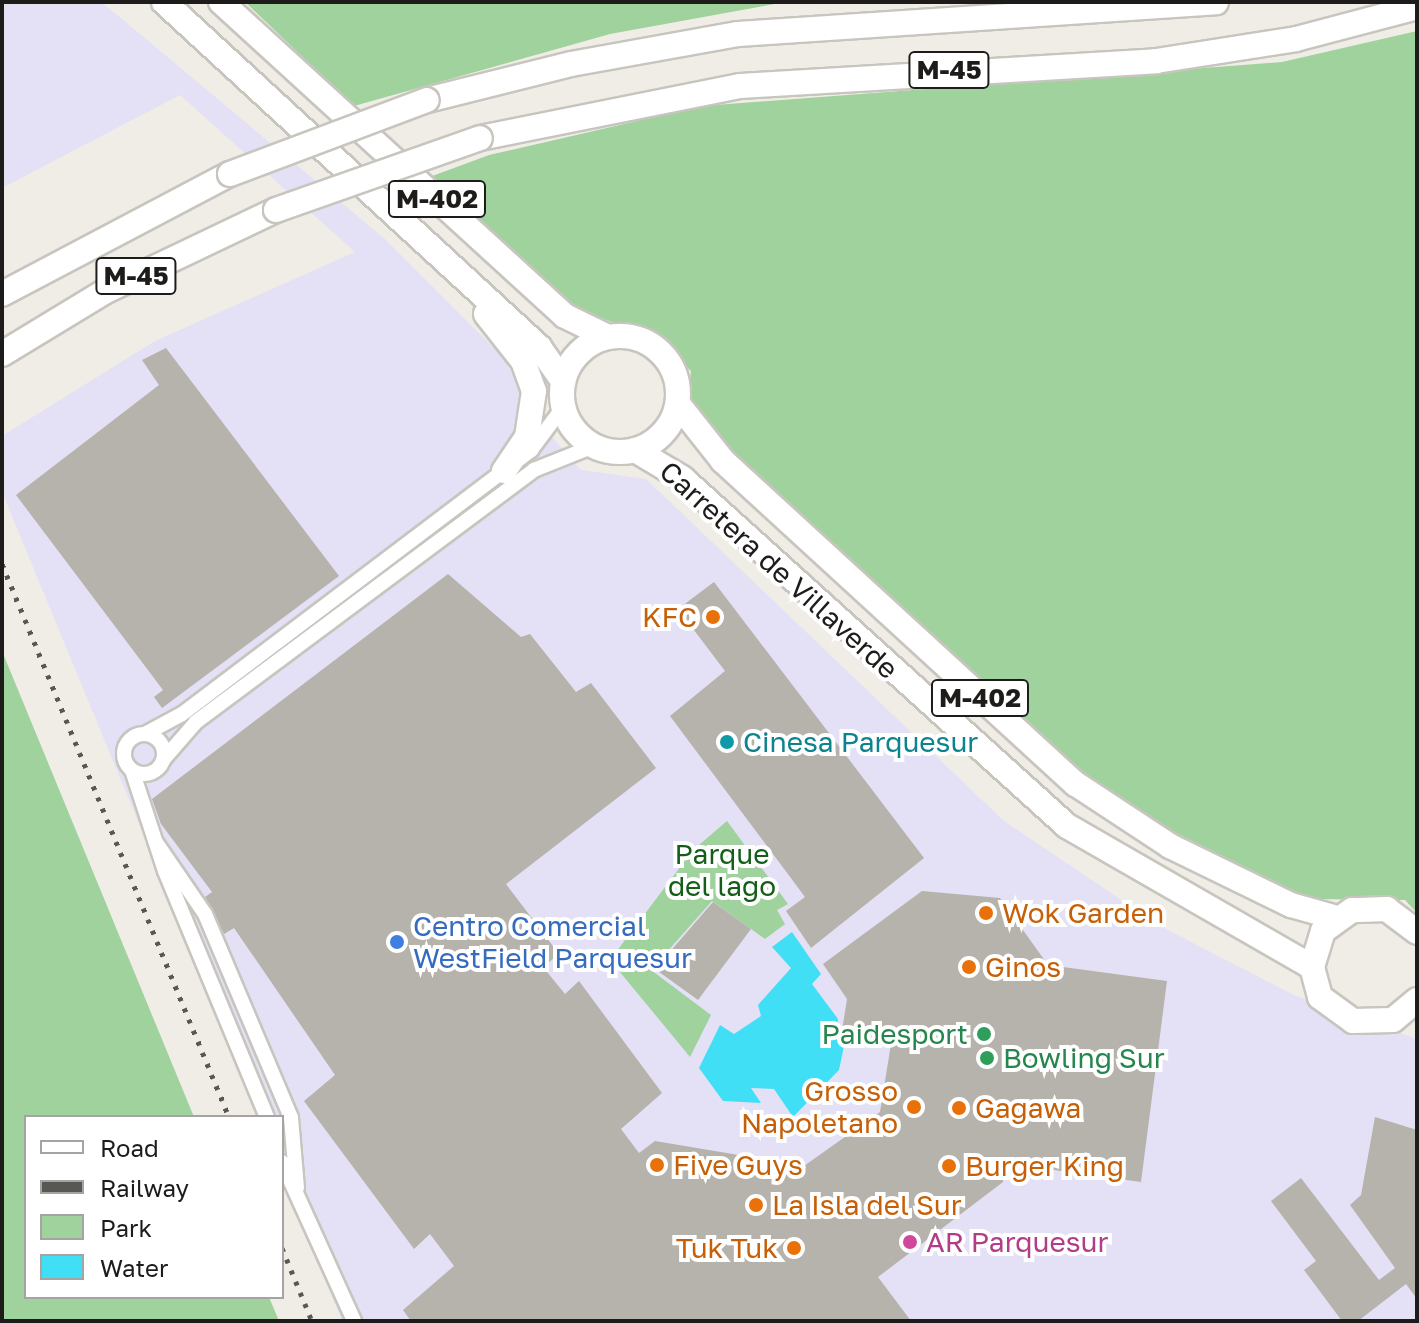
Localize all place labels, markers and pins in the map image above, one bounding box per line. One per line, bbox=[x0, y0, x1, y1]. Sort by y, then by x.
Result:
place label: KFC bbox=[642, 600, 697, 634]
marker: KFC bbox=[704, 608, 722, 626]
place label: Cinesa Parquesur bbox=[743, 725, 978, 759]
marker: Cinesa Parquesur bbox=[718, 733, 736, 751]
place label: Wok Garden bbox=[1002, 896, 1164, 930]
marker: Wok Garden bbox=[977, 904, 995, 922]
place label: Centro Comercial WestField Parquesur bbox=[413, 909, 692, 975]
marker: Centro Comercial WestField Parquesur bbox=[388, 933, 406, 951]
place label: Ginos bbox=[985, 950, 1061, 984]
marker: Ginos bbox=[960, 958, 978, 976]
place label: Paidesport bbox=[822, 1017, 968, 1051]
marker: Paidesport bbox=[975, 1025, 993, 1043]
place label: Bowling Sur bbox=[1003, 1041, 1165, 1075]
marker: Bowling Sur bbox=[978, 1049, 996, 1067]
place label: Grosso Napoletano bbox=[741, 1074, 898, 1140]
place label: Gagawa bbox=[975, 1091, 1081, 1125]
marker: Grosso Napoletano bbox=[905, 1098, 923, 1116]
marker: Gagawa bbox=[950, 1099, 968, 1117]
place label: Five Guys bbox=[673, 1148, 803, 1182]
place label: Burger King bbox=[965, 1149, 1124, 1183]
marker: Five Guys bbox=[648, 1156, 666, 1174]
marker: Burger King bbox=[940, 1157, 958, 1175]
place label: La Isla del Sur bbox=[772, 1188, 962, 1222]
marker: La Isla del Sur bbox=[747, 1196, 765, 1214]
place label: AR Parquesur bbox=[926, 1225, 1108, 1259]
place label: Tuk Tuk bbox=[676, 1231, 778, 1265]
marker: AR Parquesur bbox=[901, 1233, 919, 1251]
marker: Tuk Tuk bbox=[785, 1239, 803, 1257]

